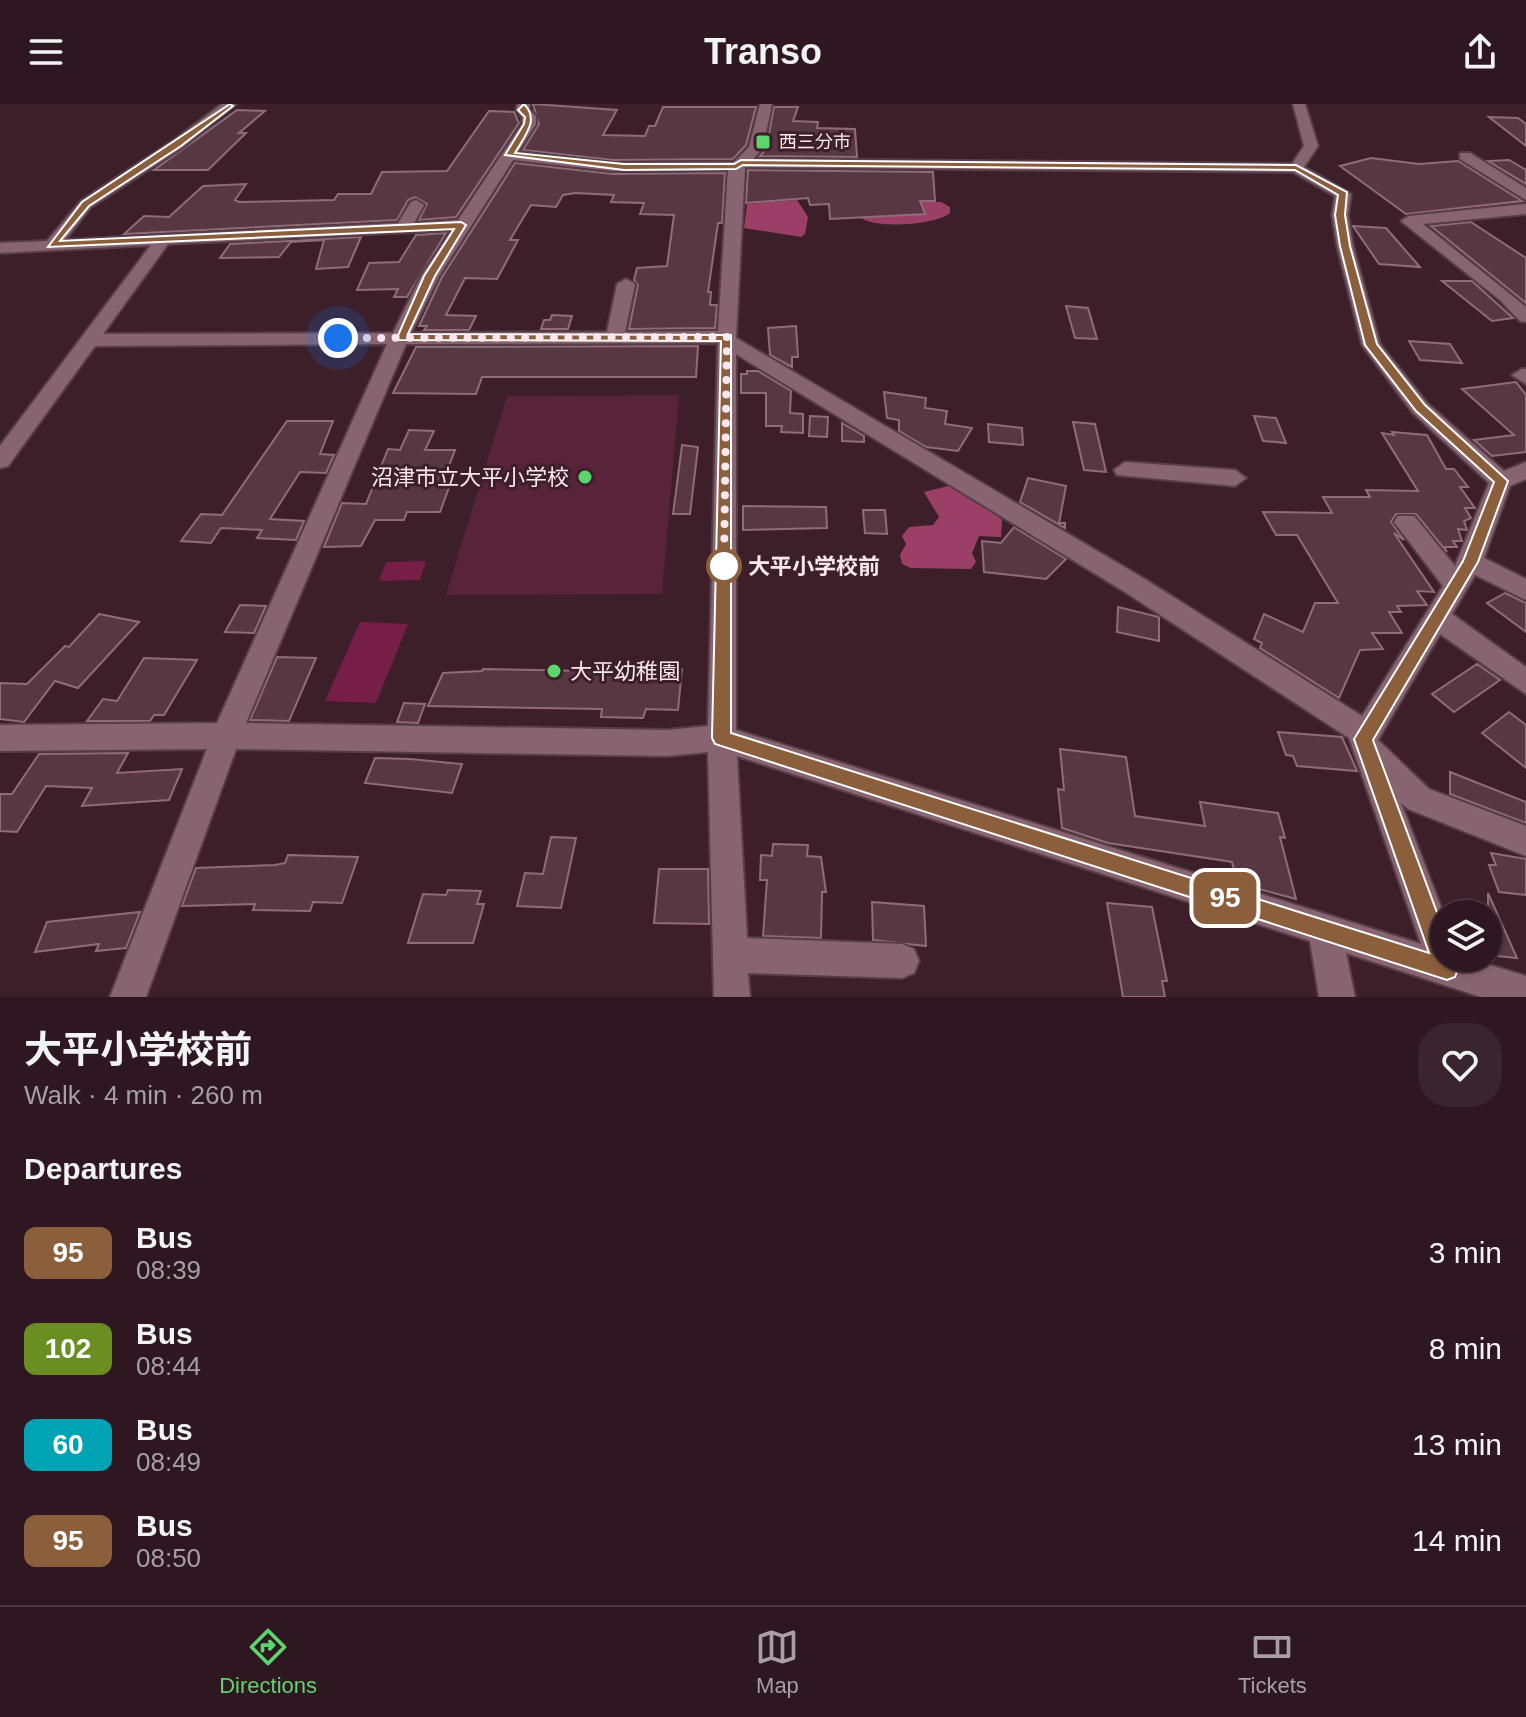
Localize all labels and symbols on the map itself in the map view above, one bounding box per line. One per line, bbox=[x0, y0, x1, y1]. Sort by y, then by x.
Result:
place label: 西三分市 bbox=[779, 132, 851, 152]
marker: 西三分市 bbox=[754, 133, 772, 151]
your location bbox=[318, 318, 358, 358]
place label: 沼津市立大平小学校 bbox=[371, 465, 569, 490]
marker: 沼津市立大平小学校 bbox=[576, 468, 594, 486]
marker: 大平小学校前 bbox=[707, 549, 741, 583]
place label: 大平小学校前 bbox=[748, 554, 880, 579]
place label: 大平幼稚園 bbox=[570, 659, 680, 684]
marker: 大平幼稚園 bbox=[545, 662, 563, 680]
line badge: 95 bbox=[1189, 872, 1261, 924]

